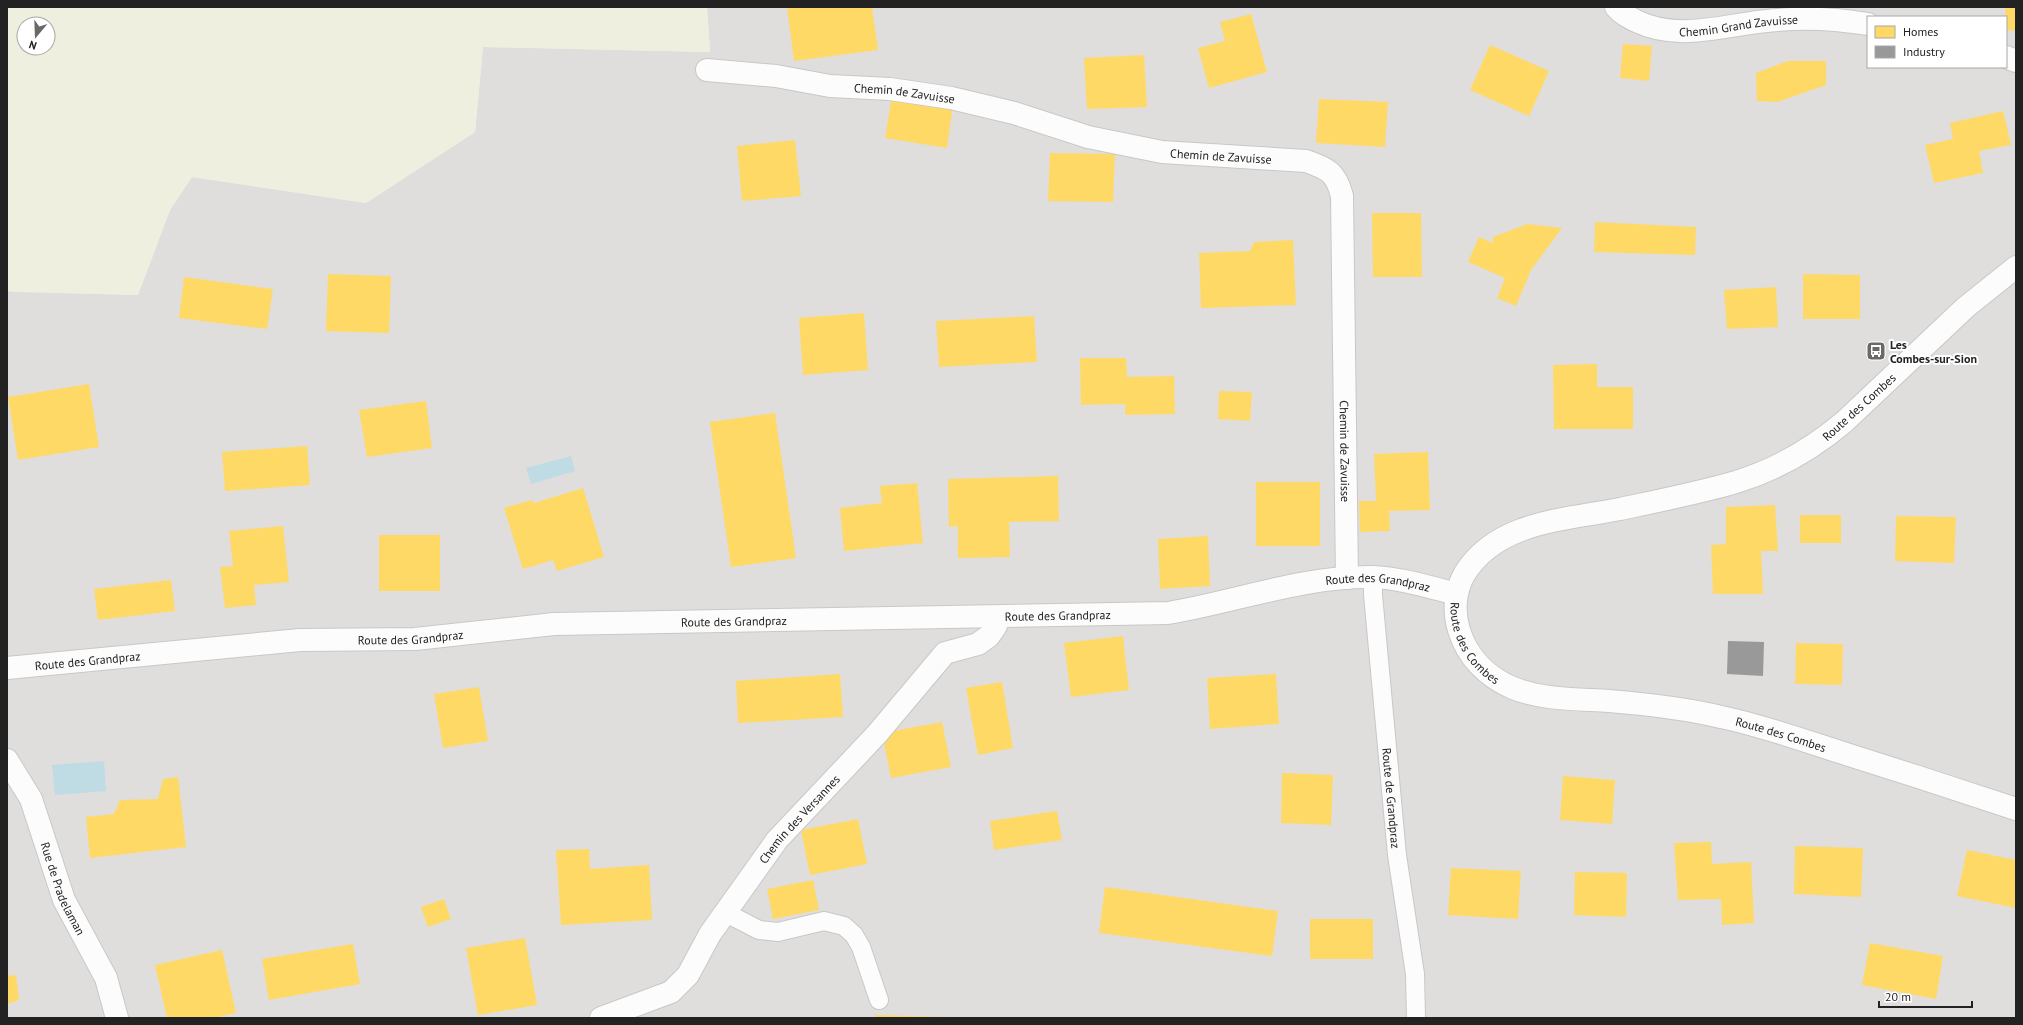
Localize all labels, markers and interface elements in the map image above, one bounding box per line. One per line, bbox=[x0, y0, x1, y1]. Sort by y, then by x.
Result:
street label: Chemin Grand Zavuisse bbox=[1679, 11, 1798, 39]
north arrow bbox=[16, 16, 56, 56]
legend bbox=[1867, 16, 2007, 68]
text: Homes bbox=[1903, 24, 1938, 39]
text: N bbox=[27, 38, 38, 53]
text: Industry bbox=[1903, 44, 1945, 59]
street label: Chemin de Zavuisse bbox=[854, 80, 957, 106]
street label: Chemin de Zavuisse bbox=[1170, 145, 1272, 166]
place label: Les Combes-sur-Sion bbox=[1890, 337, 1977, 366]
bus stop icon: Les Combes-sur-Sion bbox=[1865, 340, 1887, 362]
street label: Route des Combes bbox=[1819, 370, 1899, 444]
street label: Chemin de Zavuisse bbox=[1337, 400, 1354, 502]
street label: Route des Grandpraz bbox=[1324, 569, 1432, 594]
street label: Route des Combes bbox=[1448, 602, 1503, 687]
street label: Route des Grandpraz bbox=[1005, 607, 1111, 623]
street label: Route des Grandpraz bbox=[681, 612, 787, 629]
street label: Route des Grandpraz bbox=[358, 626, 464, 647]
street label: Route des Grandpraz bbox=[34, 648, 141, 673]
street label: Route des Combes bbox=[1734, 713, 1828, 755]
street label: Route de Grandpraz bbox=[1380, 747, 1404, 849]
street label: Chemin des Versannes bbox=[755, 771, 843, 866]
street label: Rue de Pradelaman bbox=[38, 840, 89, 938]
scale bar bbox=[1879, 983, 1972, 1009]
text: 20 m bbox=[1885, 989, 1911, 1004]

